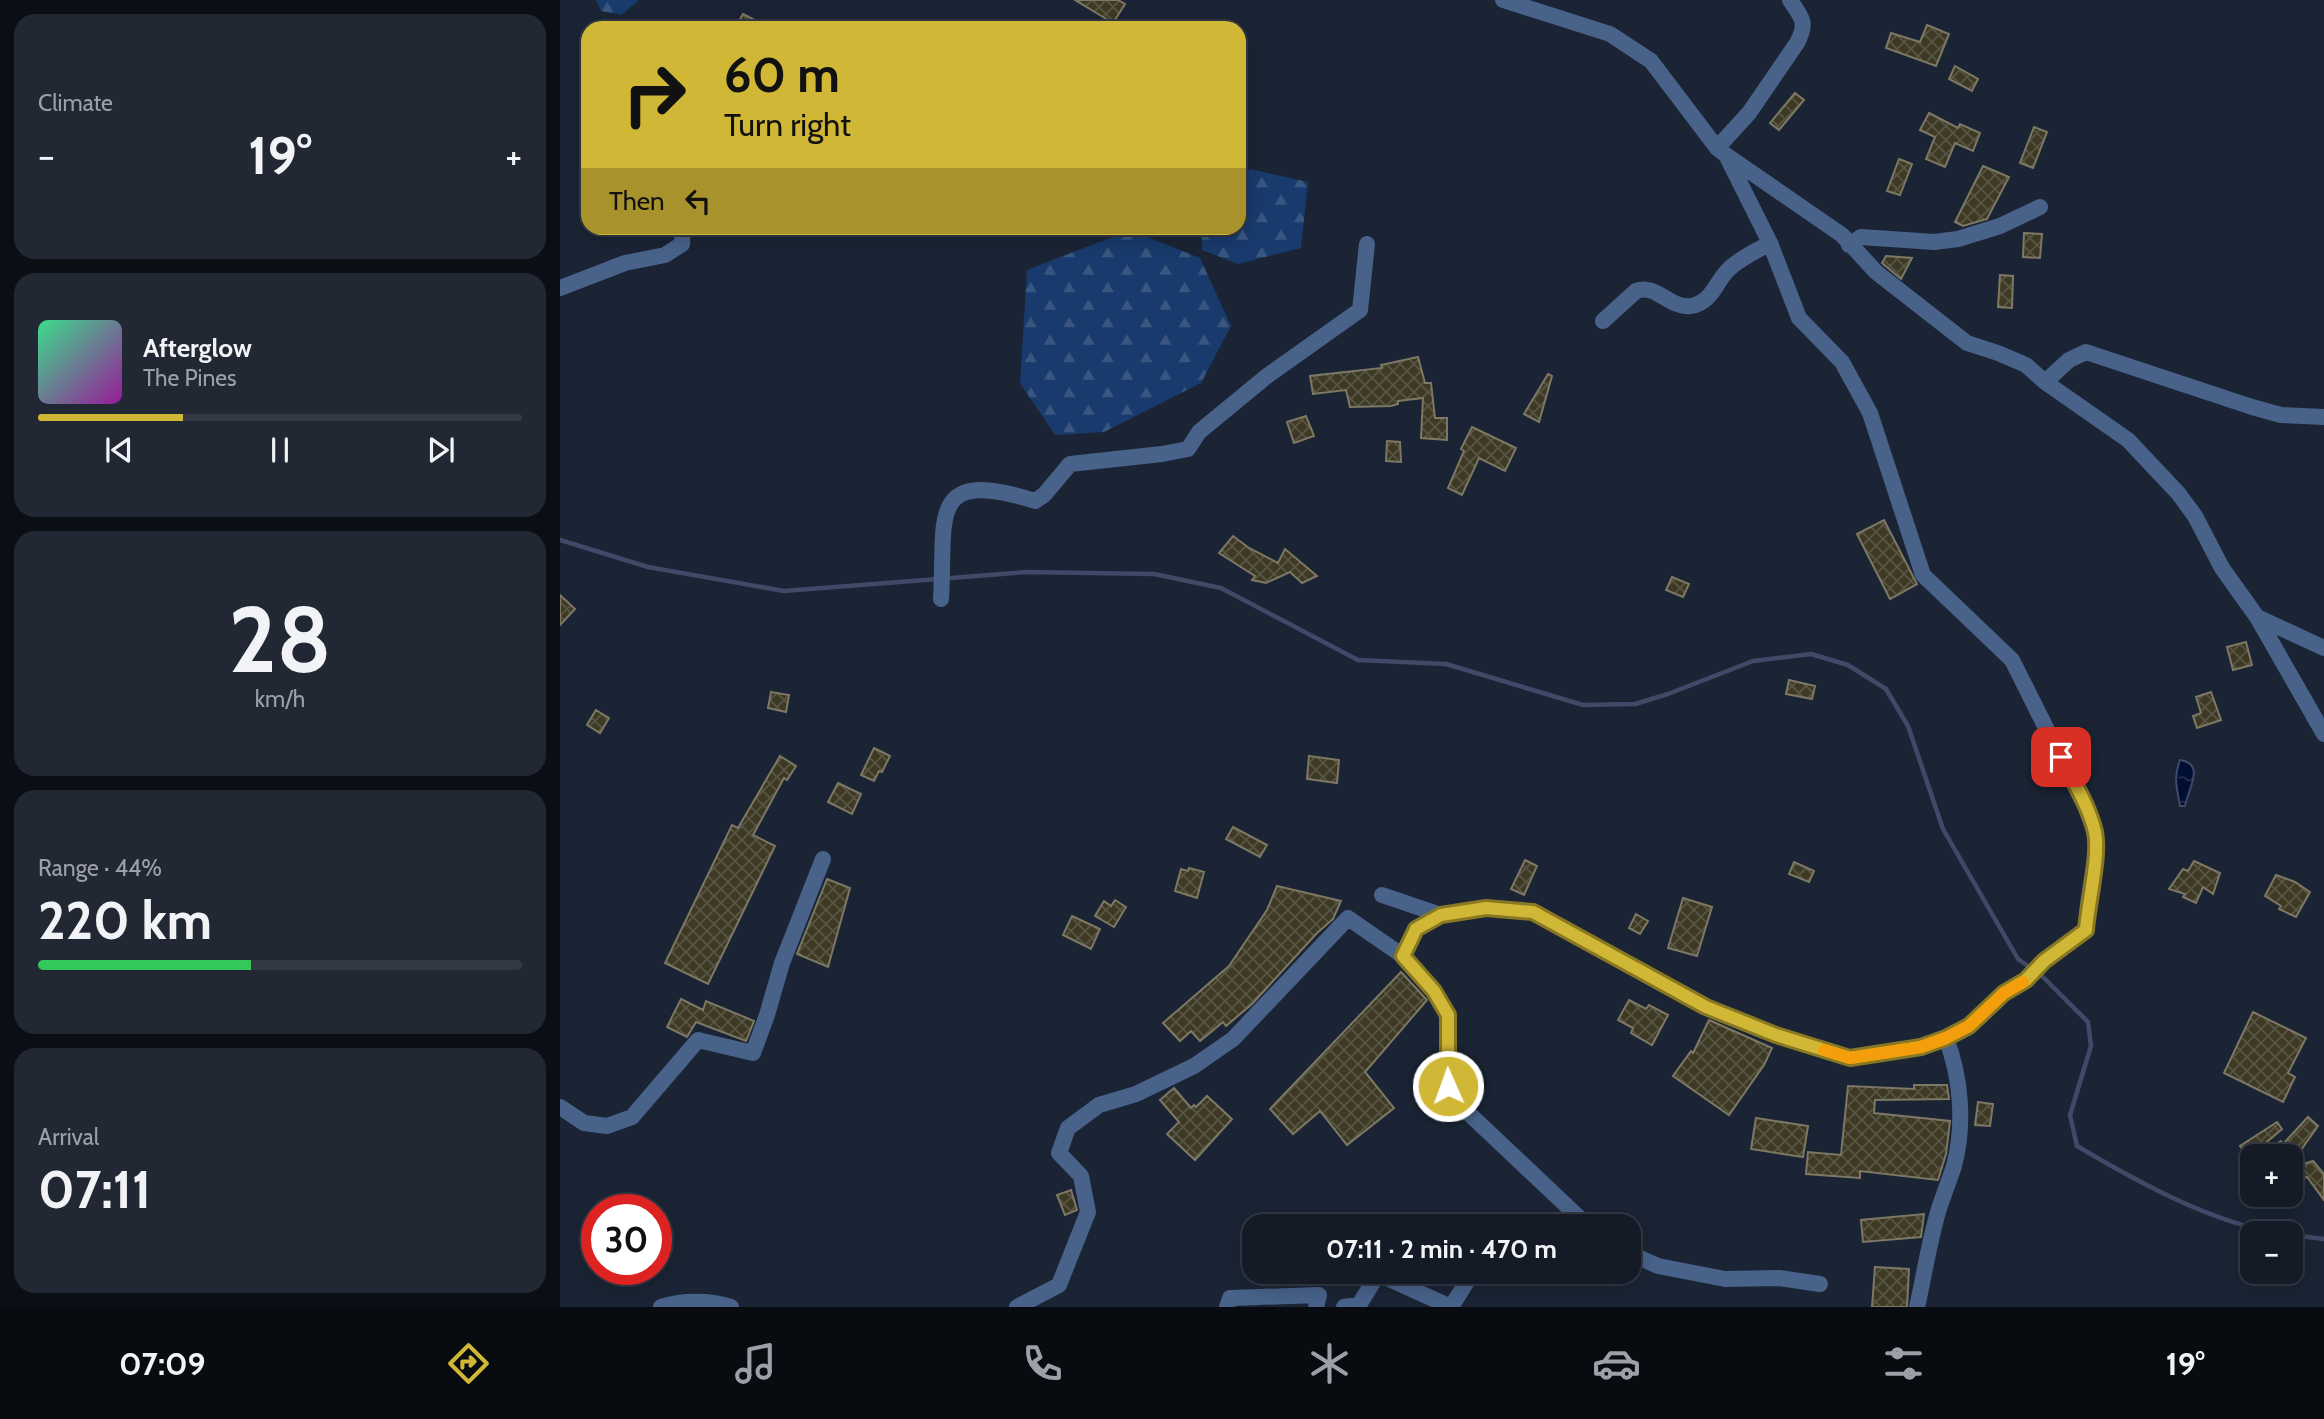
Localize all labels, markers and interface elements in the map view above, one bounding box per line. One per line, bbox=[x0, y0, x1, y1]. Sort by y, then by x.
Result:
text: 60 m bbox=[724, 45, 840, 104]
icon: right bbox=[609, 49, 700, 140]
text: Climate bbox=[38, 89, 113, 117]
text: Turn right bbox=[724, 105, 851, 144]
text: 19° bbox=[248, 124, 312, 187]
text: − bbox=[38, 132, 55, 179]
text: + bbox=[505, 132, 522, 179]
icon: left bbox=[679, 182, 717, 220]
text: Then bbox=[609, 185, 665, 217]
text: Afterglow bbox=[143, 332, 252, 364]
text: The Pines bbox=[143, 364, 237, 392]
icon: previous bbox=[100, 431, 138, 469]
icon: pause bbox=[261, 431, 299, 469]
icon: next bbox=[422, 431, 460, 469]
text: 28 bbox=[228, 584, 332, 695]
text: km/h bbox=[255, 685, 305, 713]
pin bbox=[2031, 727, 2091, 787]
icon: arrive bbox=[2042, 738, 2080, 776]
text: Range · 44% bbox=[38, 854, 162, 882]
text: 220 km bbox=[38, 889, 212, 952]
position arrow bbox=[1411, 1049, 1485, 1123]
text: Arrival bbox=[38, 1123, 99, 1151]
map controls bbox=[2240, 1144, 2303, 1284]
button: + bbox=[2240, 1144, 2303, 1207]
text: 07:11 bbox=[38, 1158, 151, 1221]
speed limit sign: 30 bbox=[581, 1194, 672, 1285]
button: − bbox=[2240, 1221, 2303, 1284]
text: 07:11 · 2 min · 470 m bbox=[1326, 1233, 1557, 1265]
icon: directions bbox=[444, 1339, 493, 1388]
icon: music bbox=[731, 1339, 780, 1388]
icon: phone bbox=[1018, 1339, 1067, 1388]
icon: climate bbox=[1305, 1339, 1354, 1388]
icon: car bbox=[1592, 1339, 1641, 1388]
icon: filters bbox=[1879, 1339, 1928, 1388]
text: 07:09 bbox=[119, 1344, 206, 1383]
text: 19° bbox=[2166, 1344, 2205, 1383]

